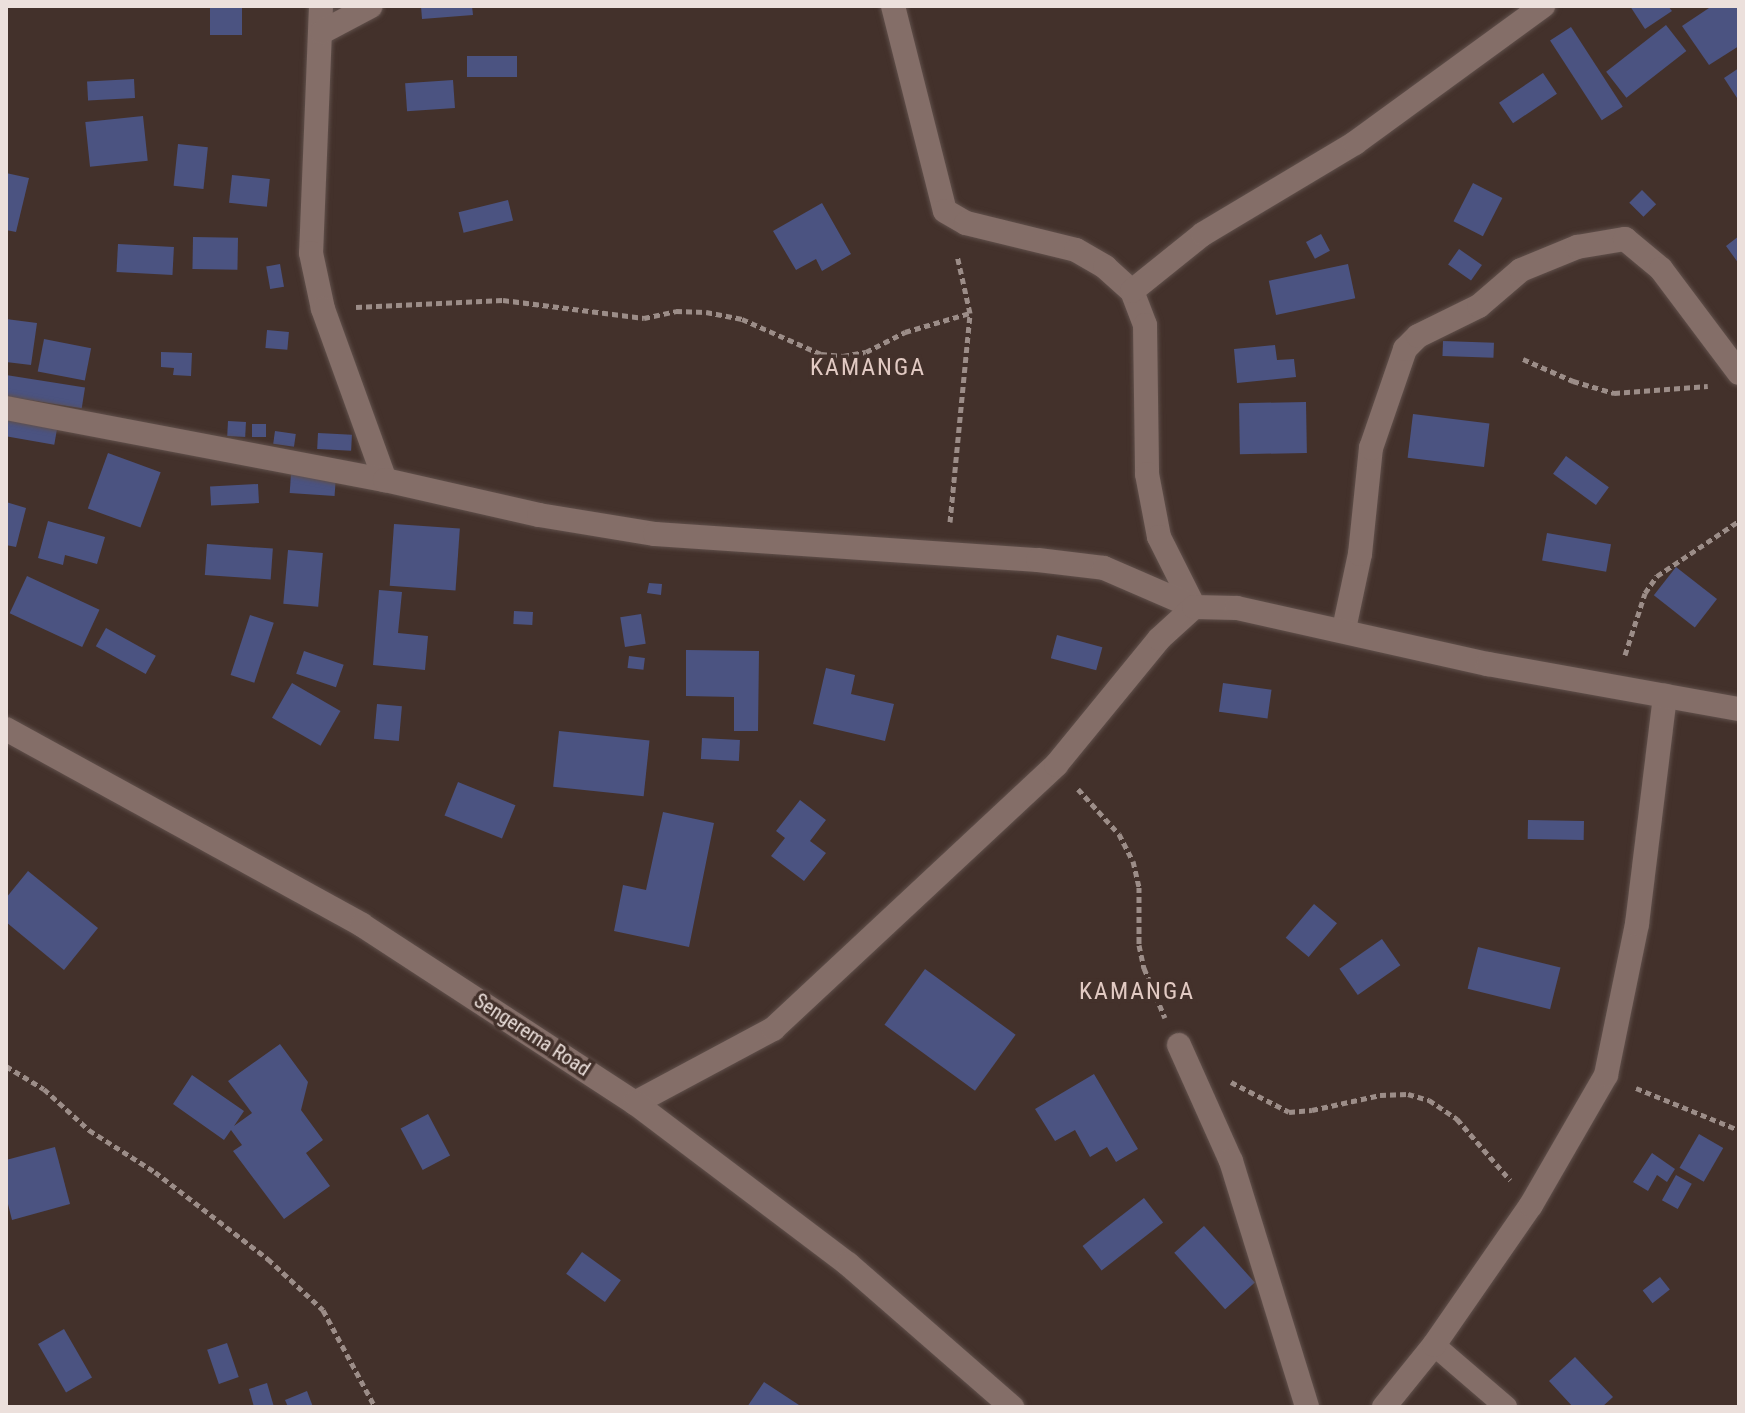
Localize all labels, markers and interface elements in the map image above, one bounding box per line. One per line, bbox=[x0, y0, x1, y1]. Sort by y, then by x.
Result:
district label: KAMANGA bbox=[810, 354, 926, 382]
district label: KAMANGA bbox=[1079, 978, 1195, 1006]
street label: Sengerema Road bbox=[470, 989, 594, 1081]

